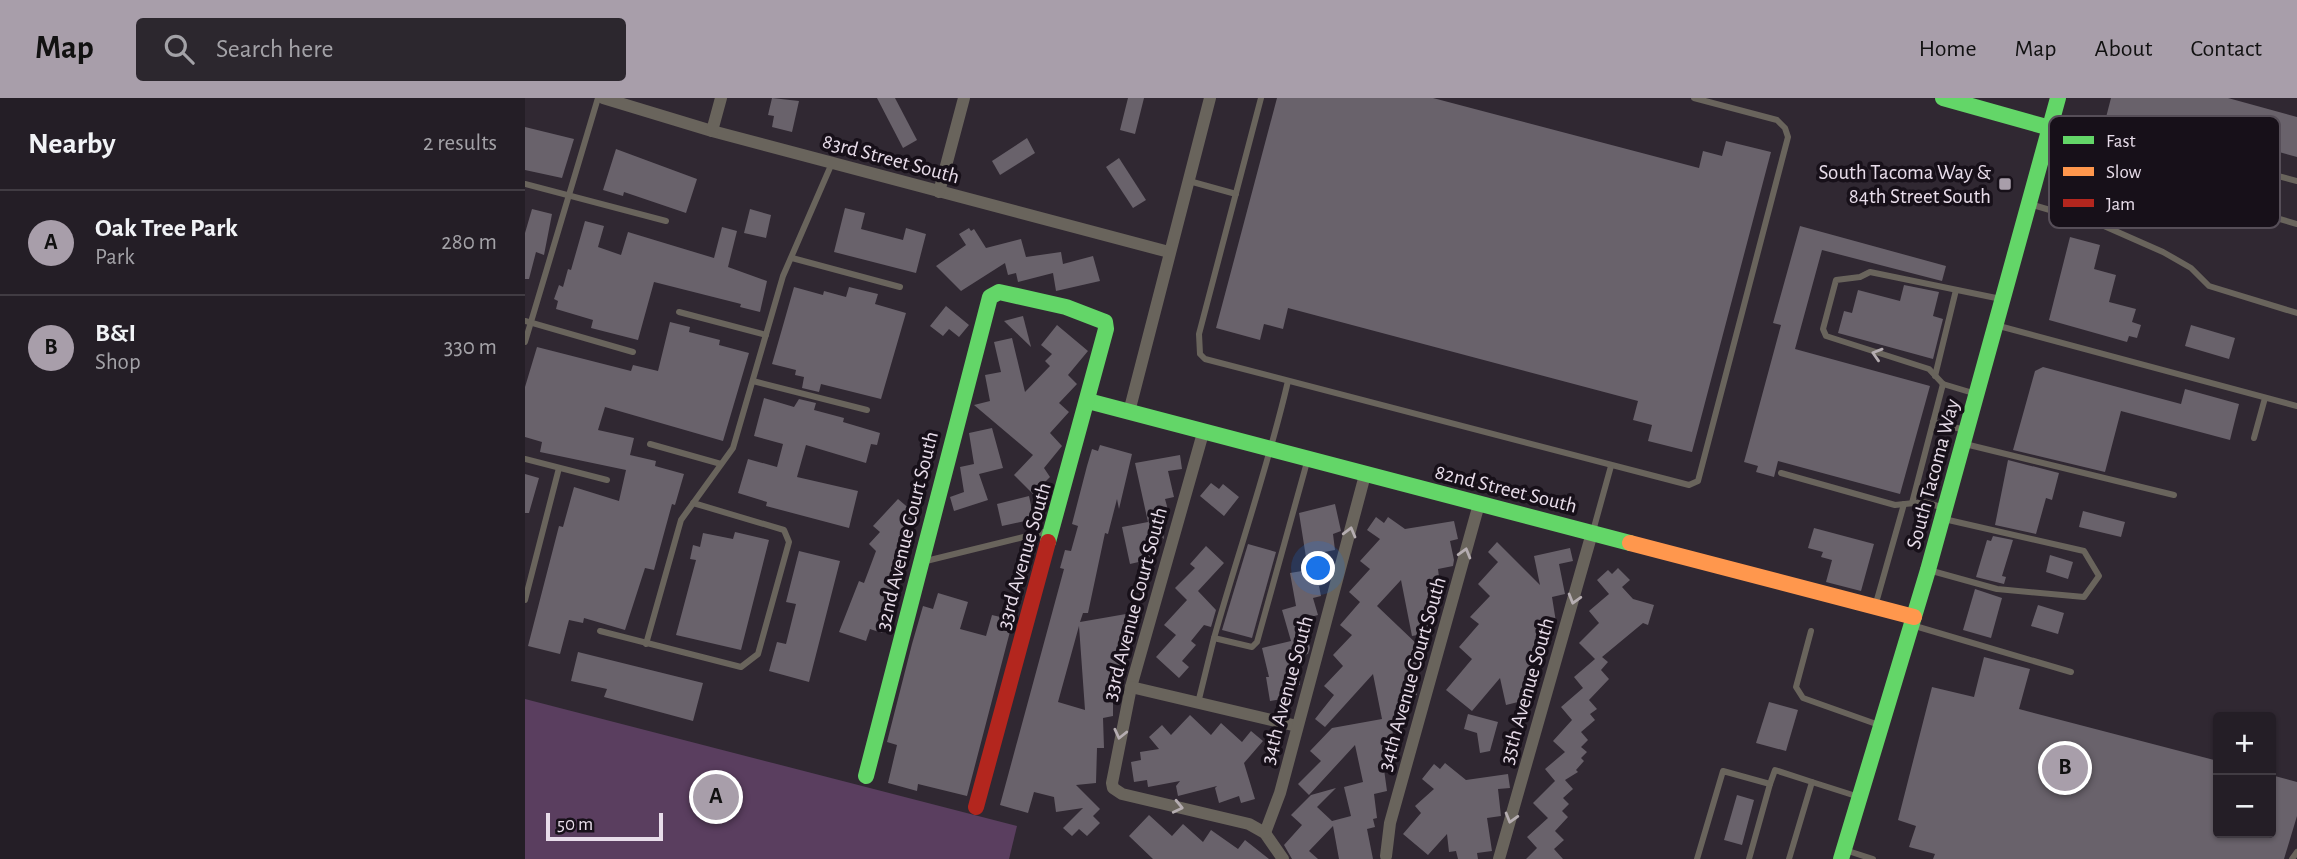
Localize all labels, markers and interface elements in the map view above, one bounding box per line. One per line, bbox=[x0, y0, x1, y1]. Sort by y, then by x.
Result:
search box bbox=[136, 18, 626, 81]
icon: search bbox=[160, 30, 198, 68]
text: Map bbox=[35, 32, 94, 65]
text: Search here bbox=[216, 36, 334, 62]
text: Home bbox=[1919, 37, 1977, 61]
text: Map bbox=[2015, 37, 2057, 61]
text: About bbox=[2095, 37, 2152, 61]
text: Contact bbox=[2190, 37, 2262, 61]
legend bbox=[2049, 116, 2280, 228]
text: Nearby bbox=[28, 129, 116, 159]
street label: 83rd Street South bbox=[820, 131, 962, 187]
text: 2 results bbox=[423, 132, 497, 155]
text: Fast bbox=[2106, 132, 2136, 151]
place label: South Tacoma Way & 84th Street South bbox=[1819, 162, 1991, 207]
text: Slow bbox=[2106, 163, 2142, 182]
marker: South Tacoma Way & 84th Street South bbox=[1997, 176, 2013, 192]
text: Jam bbox=[2106, 195, 2135, 214]
text: Oak Tree Park bbox=[95, 215, 238, 241]
text: A bbox=[44, 231, 58, 254]
text: 280 m bbox=[441, 231, 497, 254]
text: Park bbox=[95, 246, 135, 269]
text: B&I bbox=[95, 320, 136, 346]
text: B bbox=[44, 336, 58, 359]
text: 330 m bbox=[444, 336, 497, 359]
one-way arrow bbox=[1871, 347, 1883, 362]
text: Shop bbox=[95, 351, 141, 374]
street label: South Tacoma Way bbox=[1903, 397, 1963, 551]
street label: 32nd Avenue Court South bbox=[872, 429, 942, 633]
street label: 82nd Street South bbox=[1433, 461, 1579, 517]
street label: 33rd Avenue South bbox=[993, 480, 1055, 632]
street label: 33rd Avenue Court South bbox=[1099, 505, 1171, 703]
one-way arrow bbox=[1342, 526, 1356, 538]
one-way arrow bbox=[1457, 547, 1472, 559]
your location bbox=[1301, 551, 1335, 585]
street label: 34th Avenue Court South bbox=[1374, 575, 1450, 773]
one-way arrow bbox=[1567, 593, 1582, 605]
street label: 34th Avenue South bbox=[1257, 614, 1317, 766]
street label: 35th Avenue South bbox=[1496, 615, 1558, 767]
map controls bbox=[2213, 712, 2276, 838]
button: + bbox=[2213, 712, 2276, 775]
one-way arrow bbox=[1114, 728, 1128, 740]
pin: B bbox=[2042, 742, 2088, 794]
pin: A bbox=[693, 771, 739, 823]
button: − bbox=[2213, 775, 2276, 838]
one-way arrow bbox=[1172, 799, 1184, 813]
scale bar bbox=[546, 810, 663, 842]
one-way arrow bbox=[1504, 811, 1519, 823]
text: 50 m bbox=[557, 815, 593, 834]

